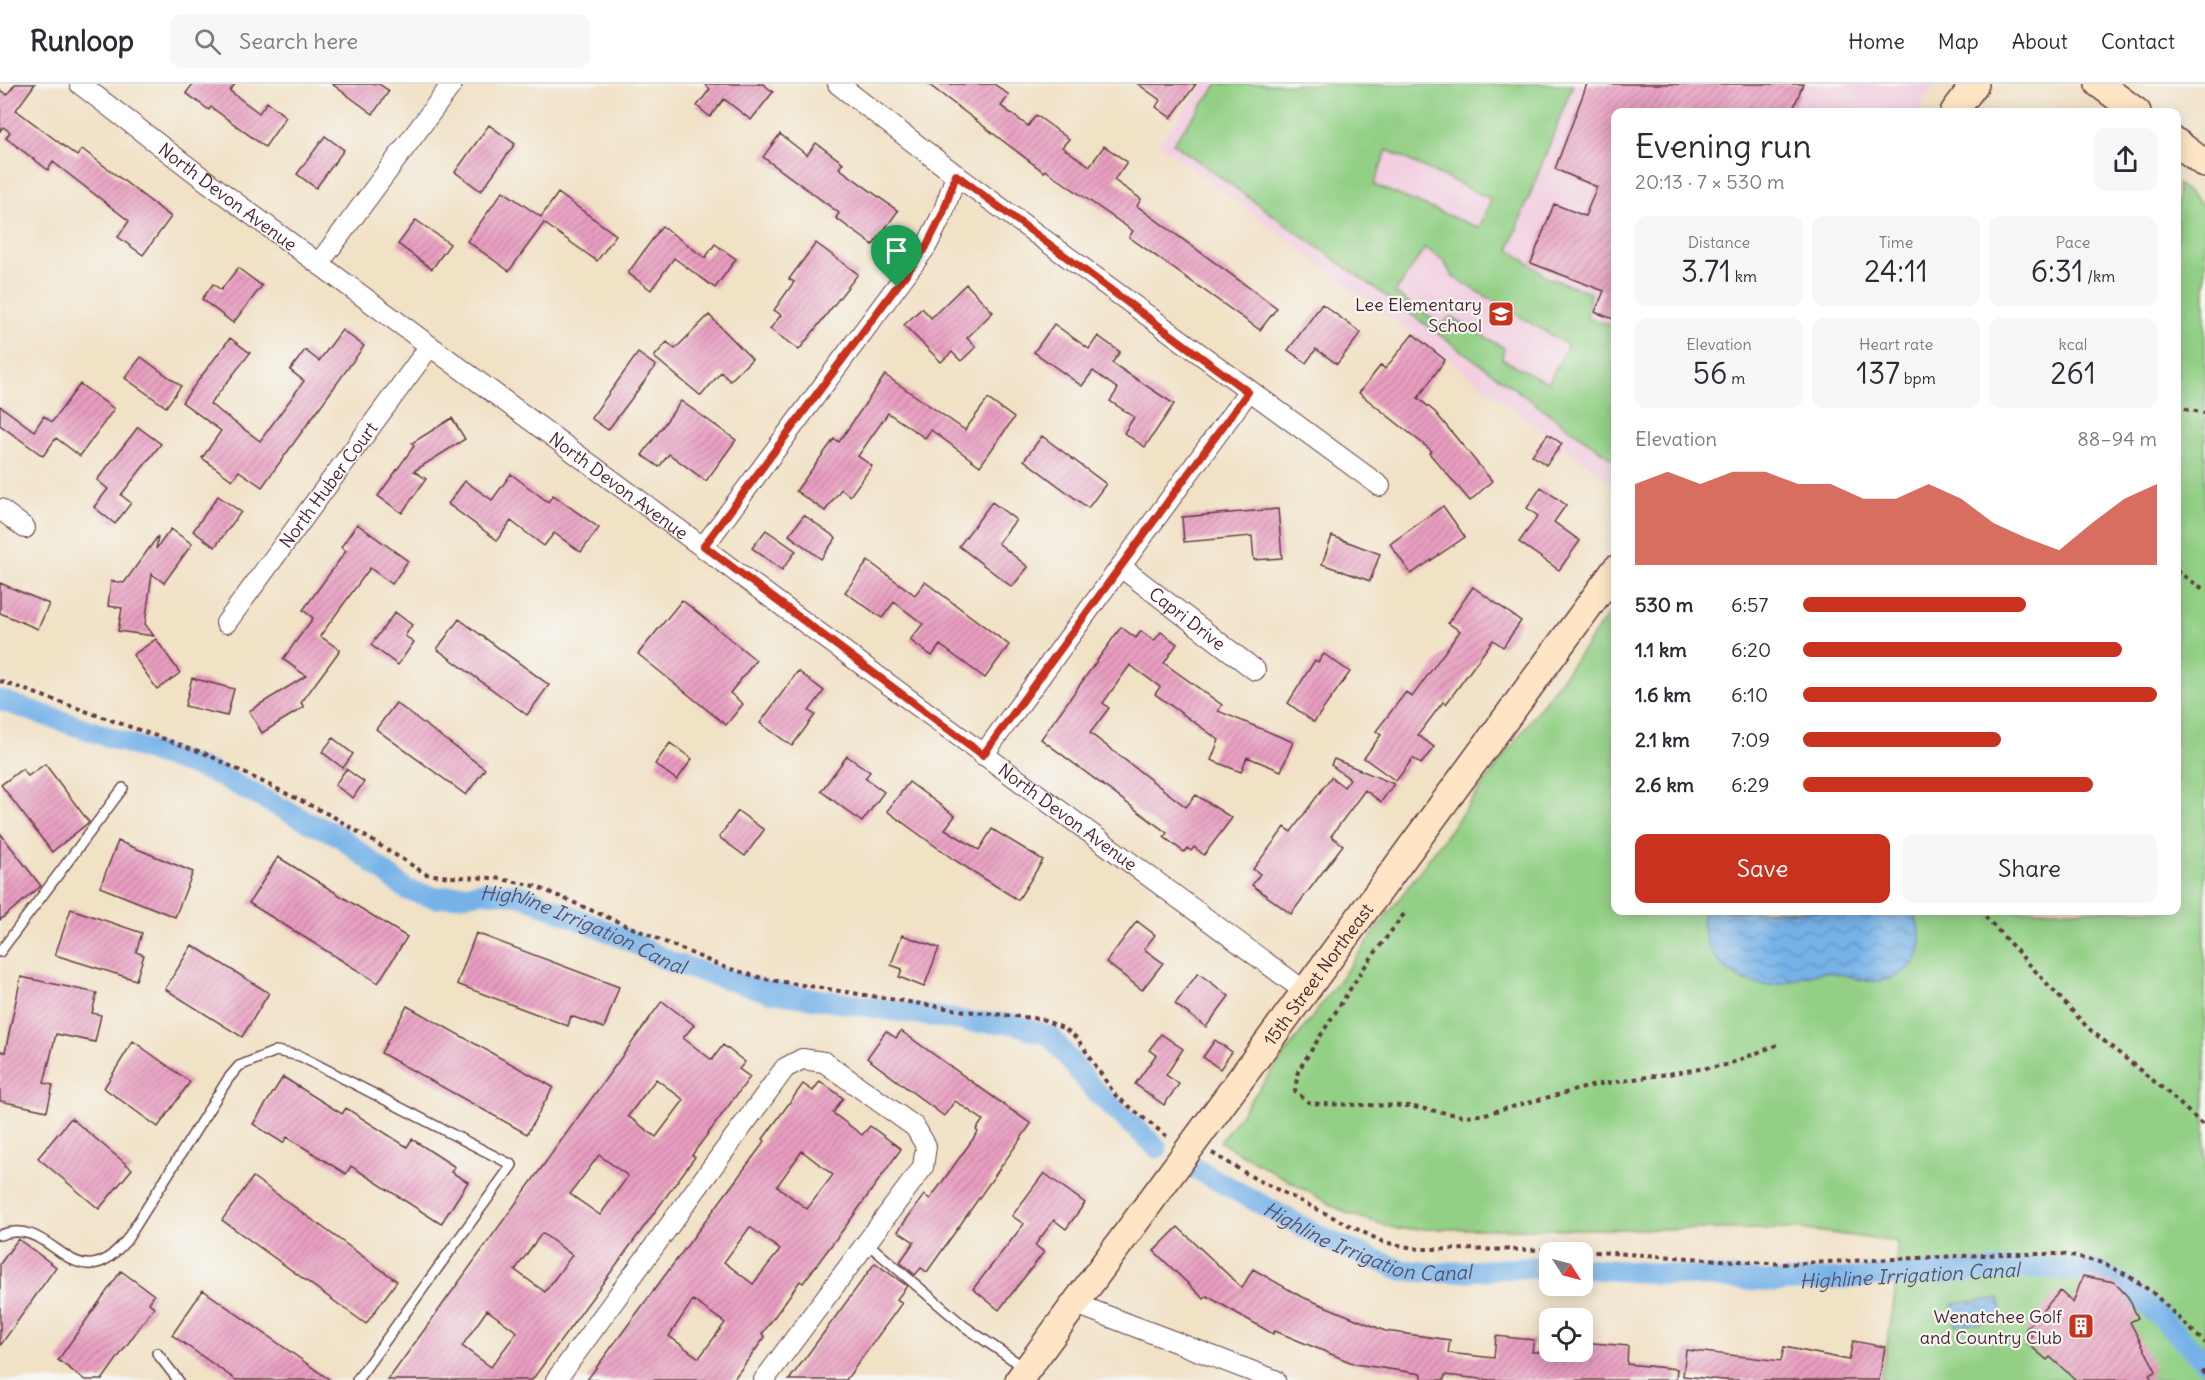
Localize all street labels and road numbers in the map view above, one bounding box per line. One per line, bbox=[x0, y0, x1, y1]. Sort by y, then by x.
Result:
street label: North Devon Avenue bbox=[154, 137, 302, 256]
street label: North Huber Court bbox=[274, 417, 382, 552]
street label: North Devon Avenue bbox=[545, 427, 693, 544]
street label: Capri Drive bbox=[1145, 581, 1231, 655]
street label: North Devon Avenue bbox=[994, 758, 1142, 875]
street label: 15th Street Northeast bbox=[1258, 898, 1378, 1050]

